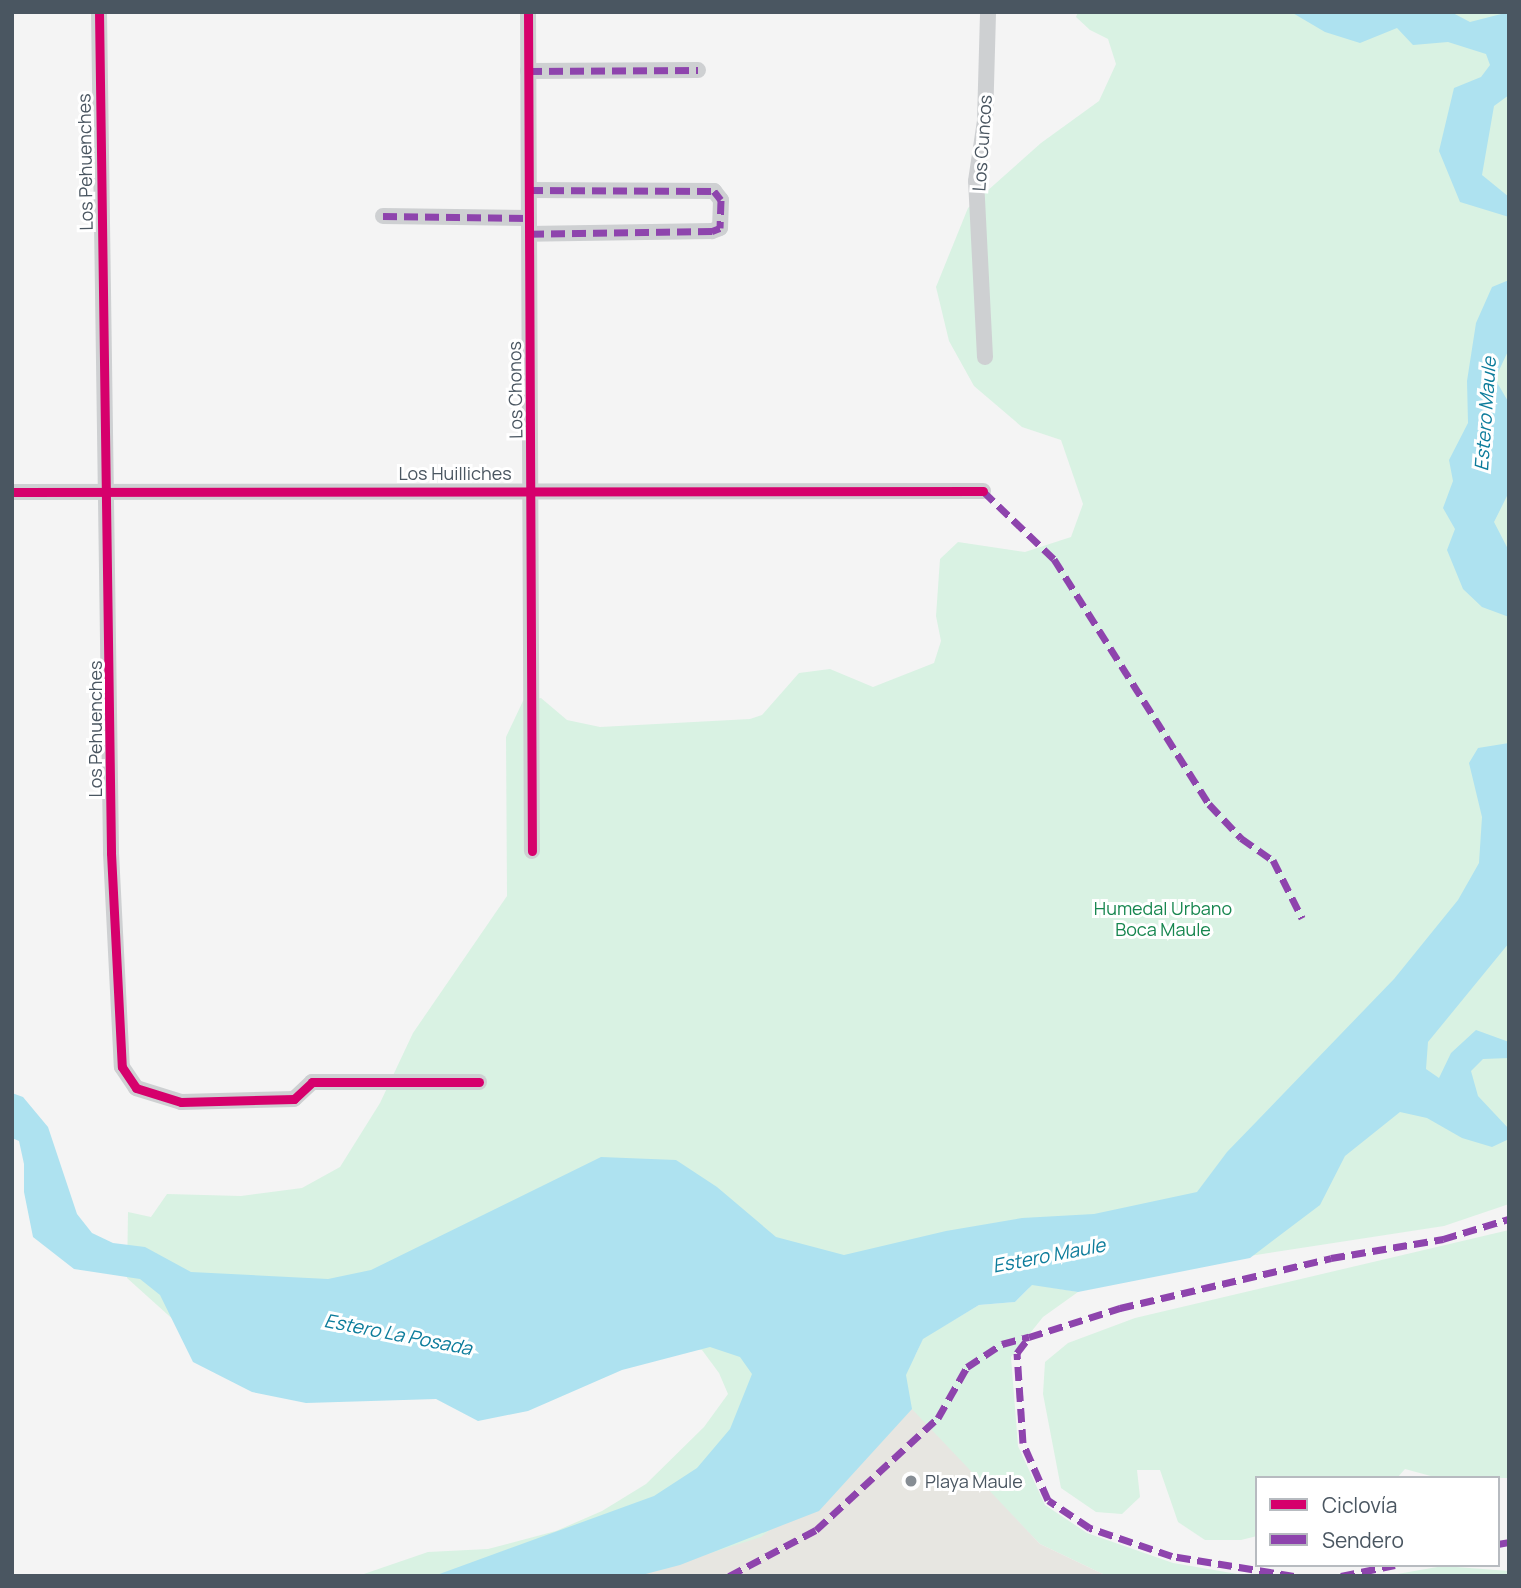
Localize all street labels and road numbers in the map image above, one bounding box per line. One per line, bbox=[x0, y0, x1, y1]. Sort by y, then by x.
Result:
street label: Los Pehuenches bbox=[73, 93, 97, 231]
street label: Los Cuncos bbox=[968, 94, 996, 192]
street label: Los Chonos bbox=[503, 341, 527, 439]
street label: Los Huilliches bbox=[398, 462, 512, 484]
street label: Los Pehuenches bbox=[84, 660, 106, 798]

